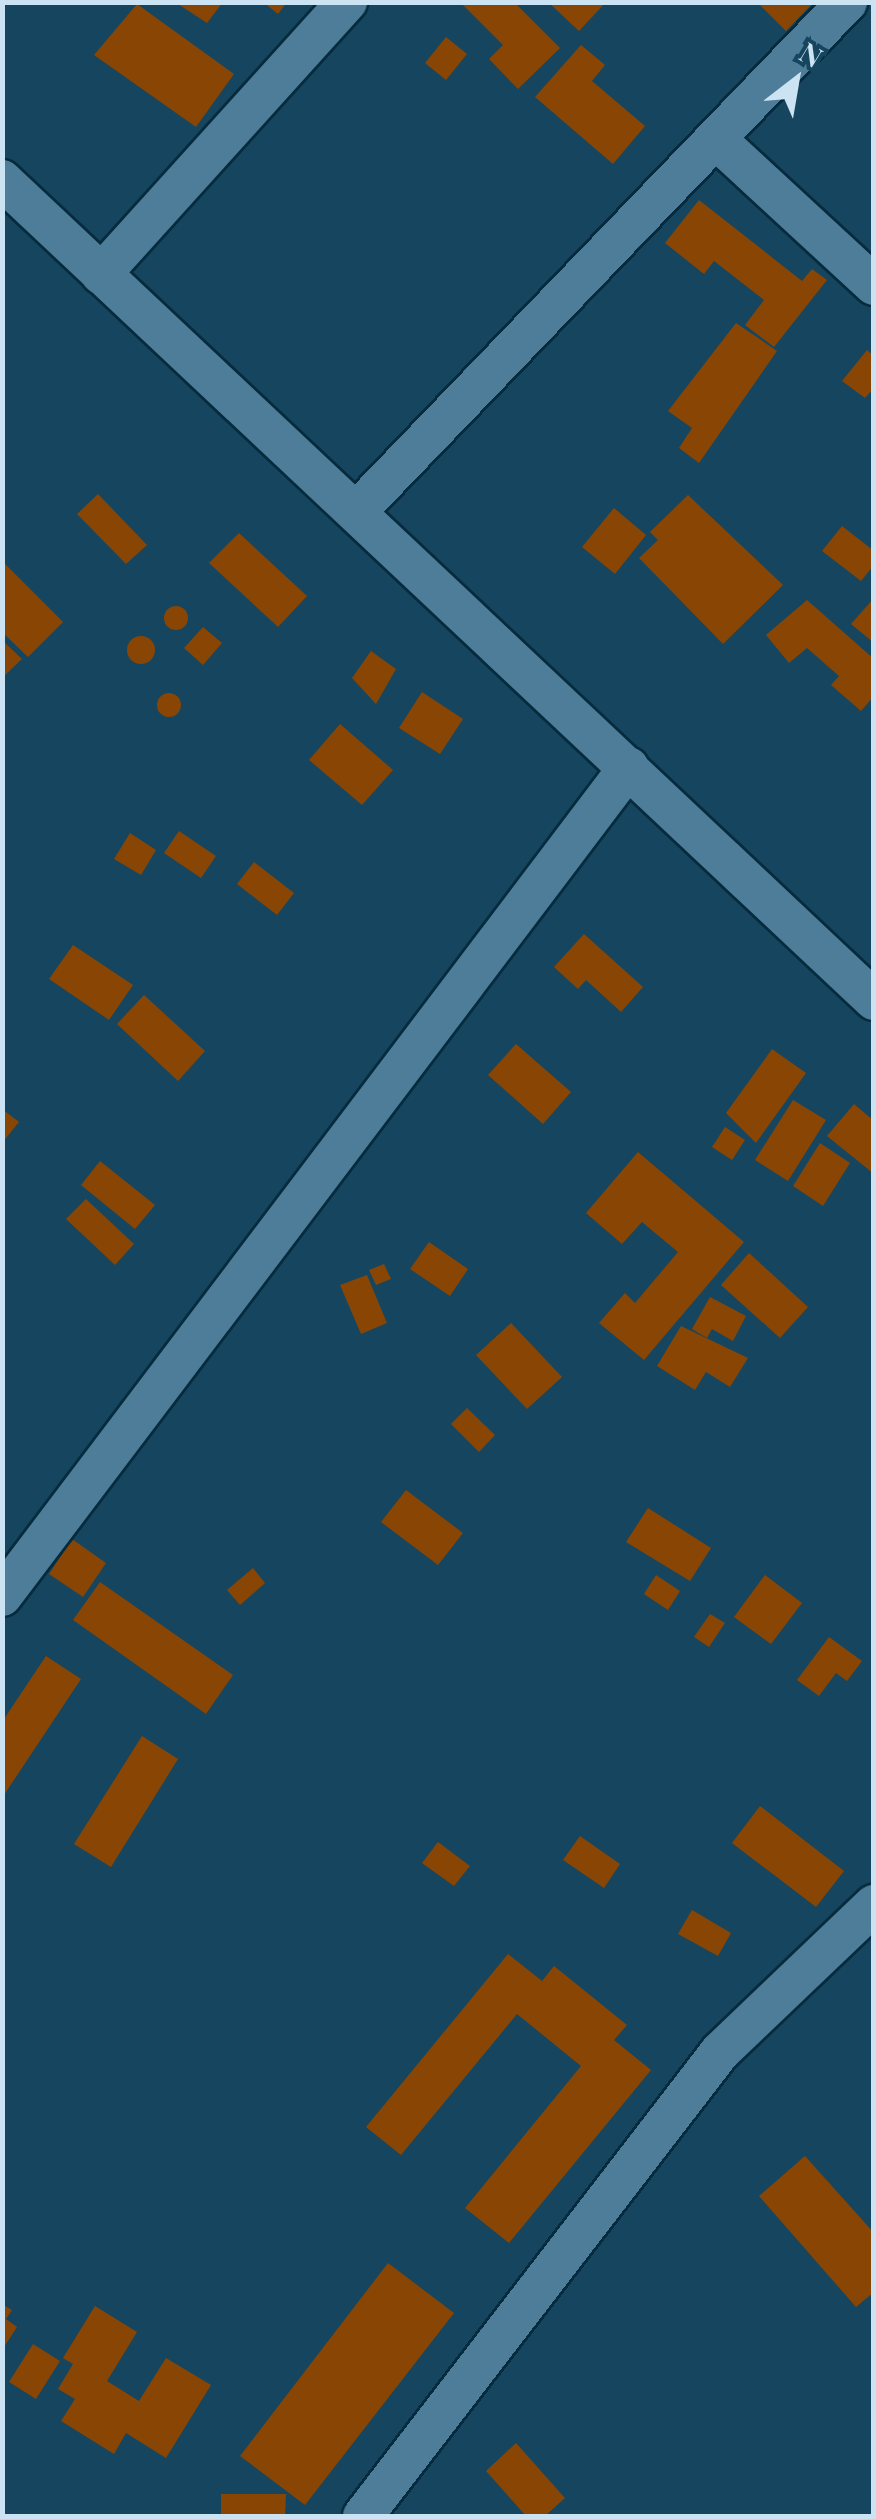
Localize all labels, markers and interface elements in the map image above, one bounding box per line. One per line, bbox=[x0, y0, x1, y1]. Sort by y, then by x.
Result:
north arrow bbox=[746, 30, 846, 130]
text: N bbox=[794, 33, 830, 75]

